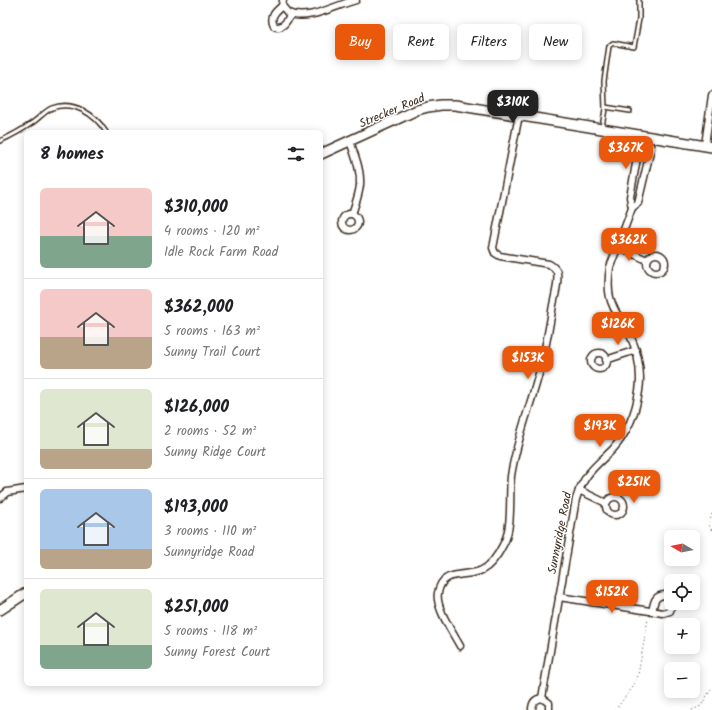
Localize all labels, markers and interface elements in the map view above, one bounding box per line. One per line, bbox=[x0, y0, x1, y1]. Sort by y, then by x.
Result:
chip: Buy bbox=[335, 24, 385, 60]
chip: Rent bbox=[393, 24, 449, 60]
chip: Filters bbox=[457, 24, 521, 60]
chip: New bbox=[529, 24, 582, 60]
street label: Strecker Road bbox=[356, 88, 429, 133]
pin: $310K bbox=[485, 90, 541, 124]
text: $310K bbox=[496, 92, 530, 113]
pin: $367K bbox=[598, 136, 654, 170]
text: $367K bbox=[608, 138, 644, 159]
text: 8 homes bbox=[40, 141, 104, 168]
icon: filters bbox=[285, 143, 307, 165]
text: $310,000 bbox=[164, 194, 228, 221]
icon: home bbox=[72, 204, 120, 252]
text: 4 rooms · 120 m² bbox=[164, 221, 260, 242]
pin: $362K bbox=[601, 228, 657, 262]
text: $362K bbox=[610, 230, 648, 251]
text: Idle Rock Farm Road bbox=[164, 242, 278, 263]
text: $362,000 bbox=[164, 294, 233, 321]
icon: home bbox=[72, 305, 120, 353]
pin: $126K bbox=[590, 312, 646, 346]
text: $126K bbox=[601, 314, 635, 335]
text: 5 rooms · 163 m² bbox=[164, 321, 260, 342]
text: Sunny Trail Court bbox=[164, 342, 260, 363]
pin: $153K bbox=[500, 346, 556, 380]
text: $153K bbox=[511, 348, 545, 369]
text: $126,000 bbox=[164, 394, 229, 421]
icon: home bbox=[72, 405, 120, 453]
pin: $193K bbox=[572, 414, 628, 448]
text: $193K bbox=[583, 416, 617, 437]
text: 2 rooms · 52 m² bbox=[164, 421, 256, 442]
text: Sunny Ridge Court bbox=[164, 442, 266, 463]
pin: $251K bbox=[606, 470, 662, 504]
text: $251K bbox=[617, 472, 651, 493]
street label: Sunnyridge Road bbox=[543, 489, 577, 576]
text: $193,000 bbox=[164, 494, 228, 521]
icon: home bbox=[72, 505, 120, 553]
text: 3 rooms · 110 m² bbox=[164, 521, 256, 542]
north arrow bbox=[664, 530, 700, 566]
map controls bbox=[664, 530, 700, 698]
text: Sunnyridge Road bbox=[164, 542, 254, 563]
button: locate bbox=[664, 574, 700, 610]
pin: $152K bbox=[584, 580, 640, 614]
text: $152K bbox=[595, 582, 629, 603]
text: $251,000 bbox=[164, 594, 228, 621]
icon: home bbox=[72, 605, 120, 653]
button: + bbox=[664, 618, 700, 654]
text: 5 rooms · 118 m² bbox=[164, 621, 257, 642]
text: Sunny Forest Court bbox=[164, 642, 270, 663]
button: − bbox=[664, 662, 700, 698]

